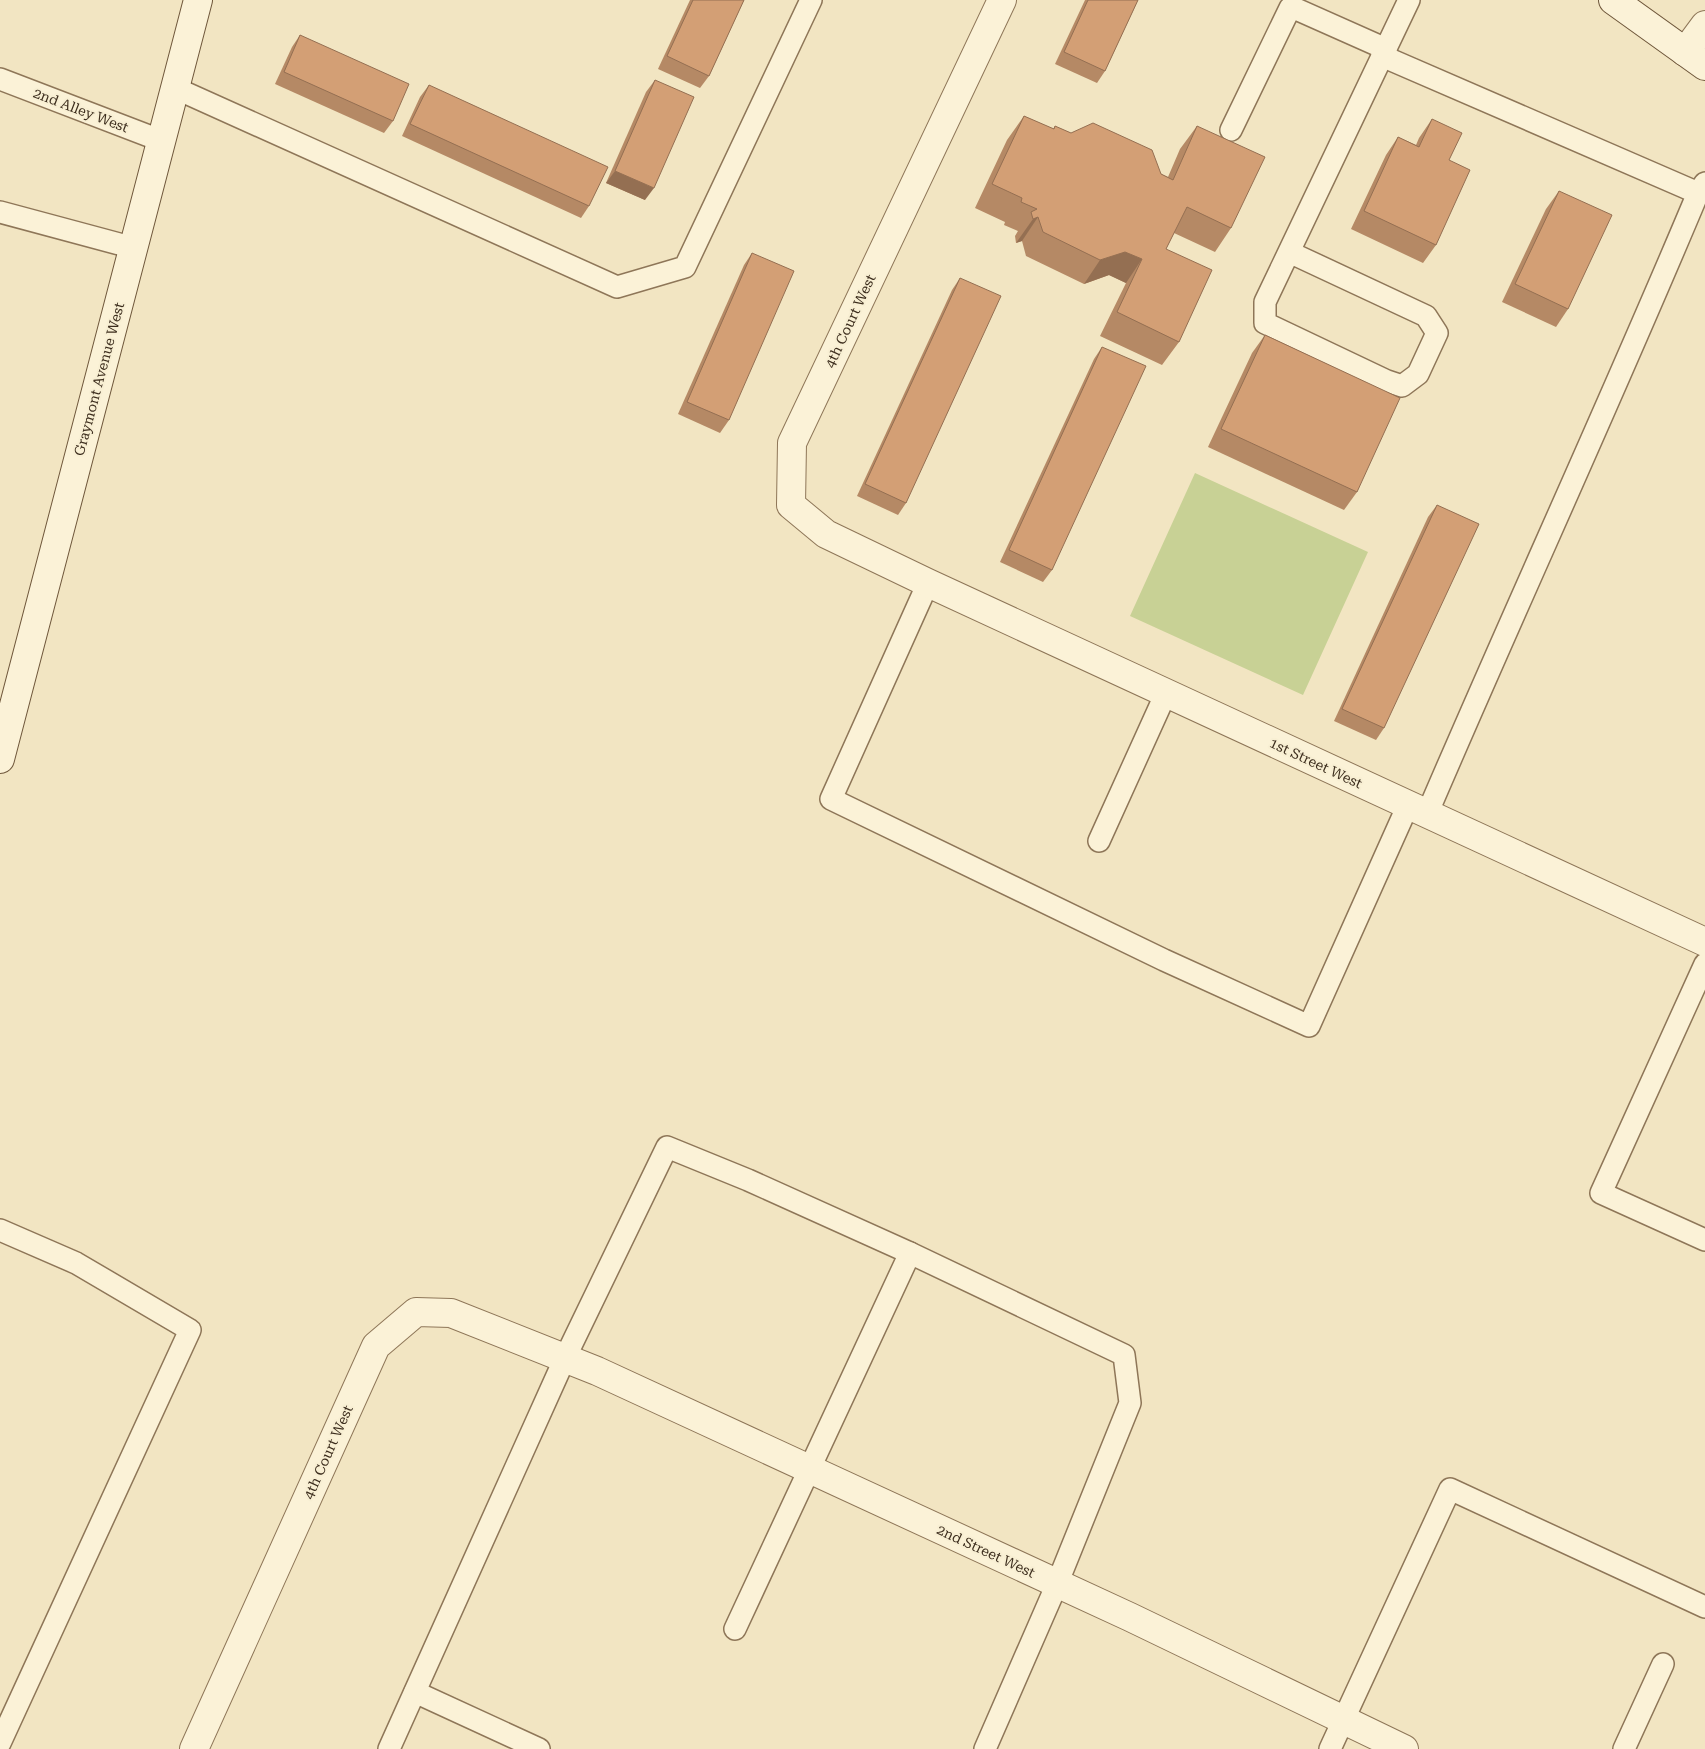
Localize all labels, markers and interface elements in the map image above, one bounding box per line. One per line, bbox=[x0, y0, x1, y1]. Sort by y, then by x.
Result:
street label: 2nd Alley West bbox=[31, 85, 131, 135]
street label: 4th Court West bbox=[821, 272, 879, 370]
street label: Graymont Avenue West bbox=[71, 301, 127, 457]
street label: 1st Street West bbox=[1267, 735, 1365, 791]
street label: 4th Court West bbox=[300, 1403, 356, 1501]
street label: 2nd Street West bbox=[934, 1521, 1038, 1581]

